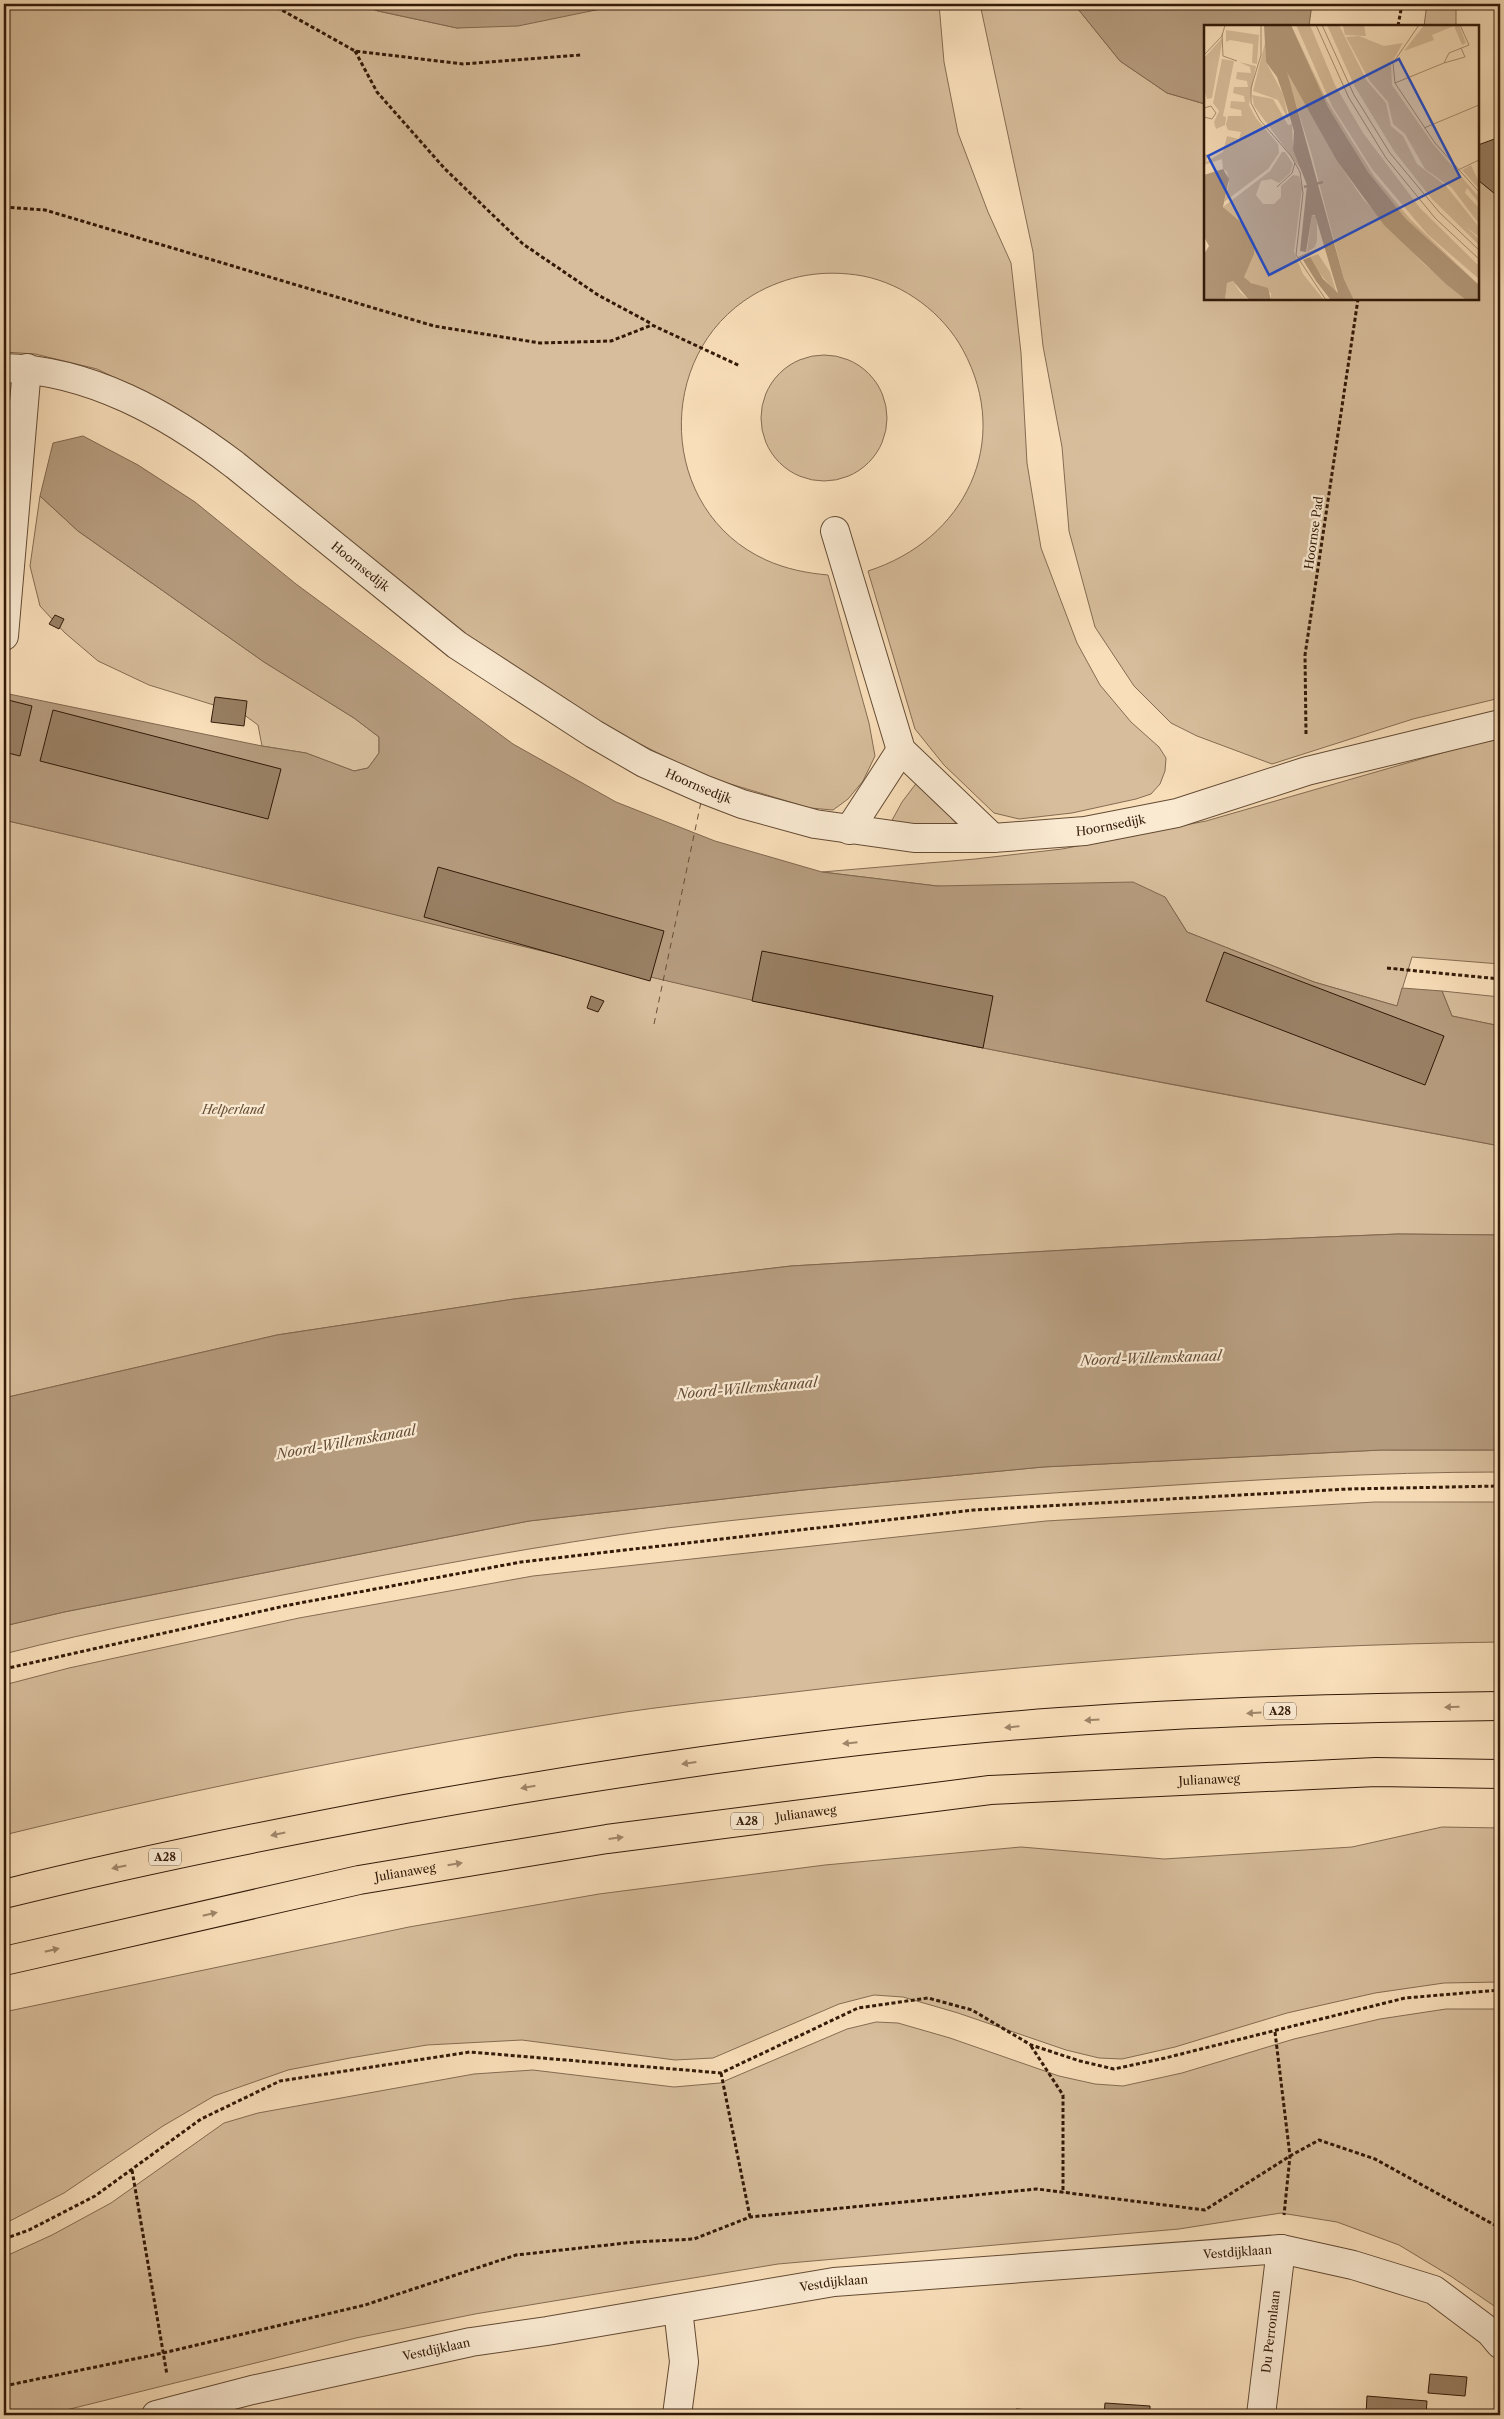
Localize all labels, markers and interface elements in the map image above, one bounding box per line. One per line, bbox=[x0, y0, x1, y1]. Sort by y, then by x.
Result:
inset map bbox=[1204, 25, 1479, 300]
street label: Hoornse Pad bbox=[1301, 495, 1326, 571]
street label: Hoornsedijk bbox=[328, 538, 394, 595]
street label: Hoornsedijk bbox=[663, 765, 735, 807]
street label: Hoornsedijk bbox=[1075, 811, 1148, 839]
park label: Helperland bbox=[201, 1102, 266, 1117]
water label: Noord-Willemskanaal bbox=[1079, 1346, 1224, 1369]
water label: Noord-Willemskanaal bbox=[675, 1373, 820, 1403]
water label: Noord-Willemskanaal bbox=[274, 1421, 419, 1463]
road number: A28 bbox=[1264, 1702, 1296, 1720]
one-way arrow bbox=[1443, 1703, 1459, 1711]
one-way arrow bbox=[1246, 1709, 1262, 1717]
one-way arrow bbox=[1084, 1717, 1100, 1725]
one-way arrow bbox=[1003, 1723, 1019, 1731]
one-way arrow bbox=[842, 1739, 858, 1747]
one-way arrow bbox=[680, 1759, 696, 1767]
street label: Julianaweg bbox=[1176, 1770, 1241, 1788]
one-way arrow bbox=[520, 1783, 536, 1791]
street label: Julianaweg bbox=[772, 1802, 838, 1825]
road number: A28 bbox=[731, 1812, 763, 1830]
one-way arrow bbox=[271, 1830, 286, 1838]
one-way arrow bbox=[608, 1834, 624, 1842]
road number: A28 bbox=[149, 1848, 181, 1865]
street label: Julianaweg bbox=[372, 1859, 437, 1885]
one-way arrow bbox=[448, 1860, 464, 1868]
one-way arrow bbox=[112, 1863, 127, 1871]
one-way arrow bbox=[203, 1910, 218, 1918]
one-way arrow bbox=[44, 1946, 60, 1954]
street label: Vestdijklaan bbox=[1202, 2242, 1273, 2262]
street label: Vestdijklaan bbox=[797, 2271, 869, 2295]
street label: Du Perronlaan bbox=[1258, 2289, 1283, 2374]
street label: Vestdijklaan bbox=[400, 2334, 472, 2364]

